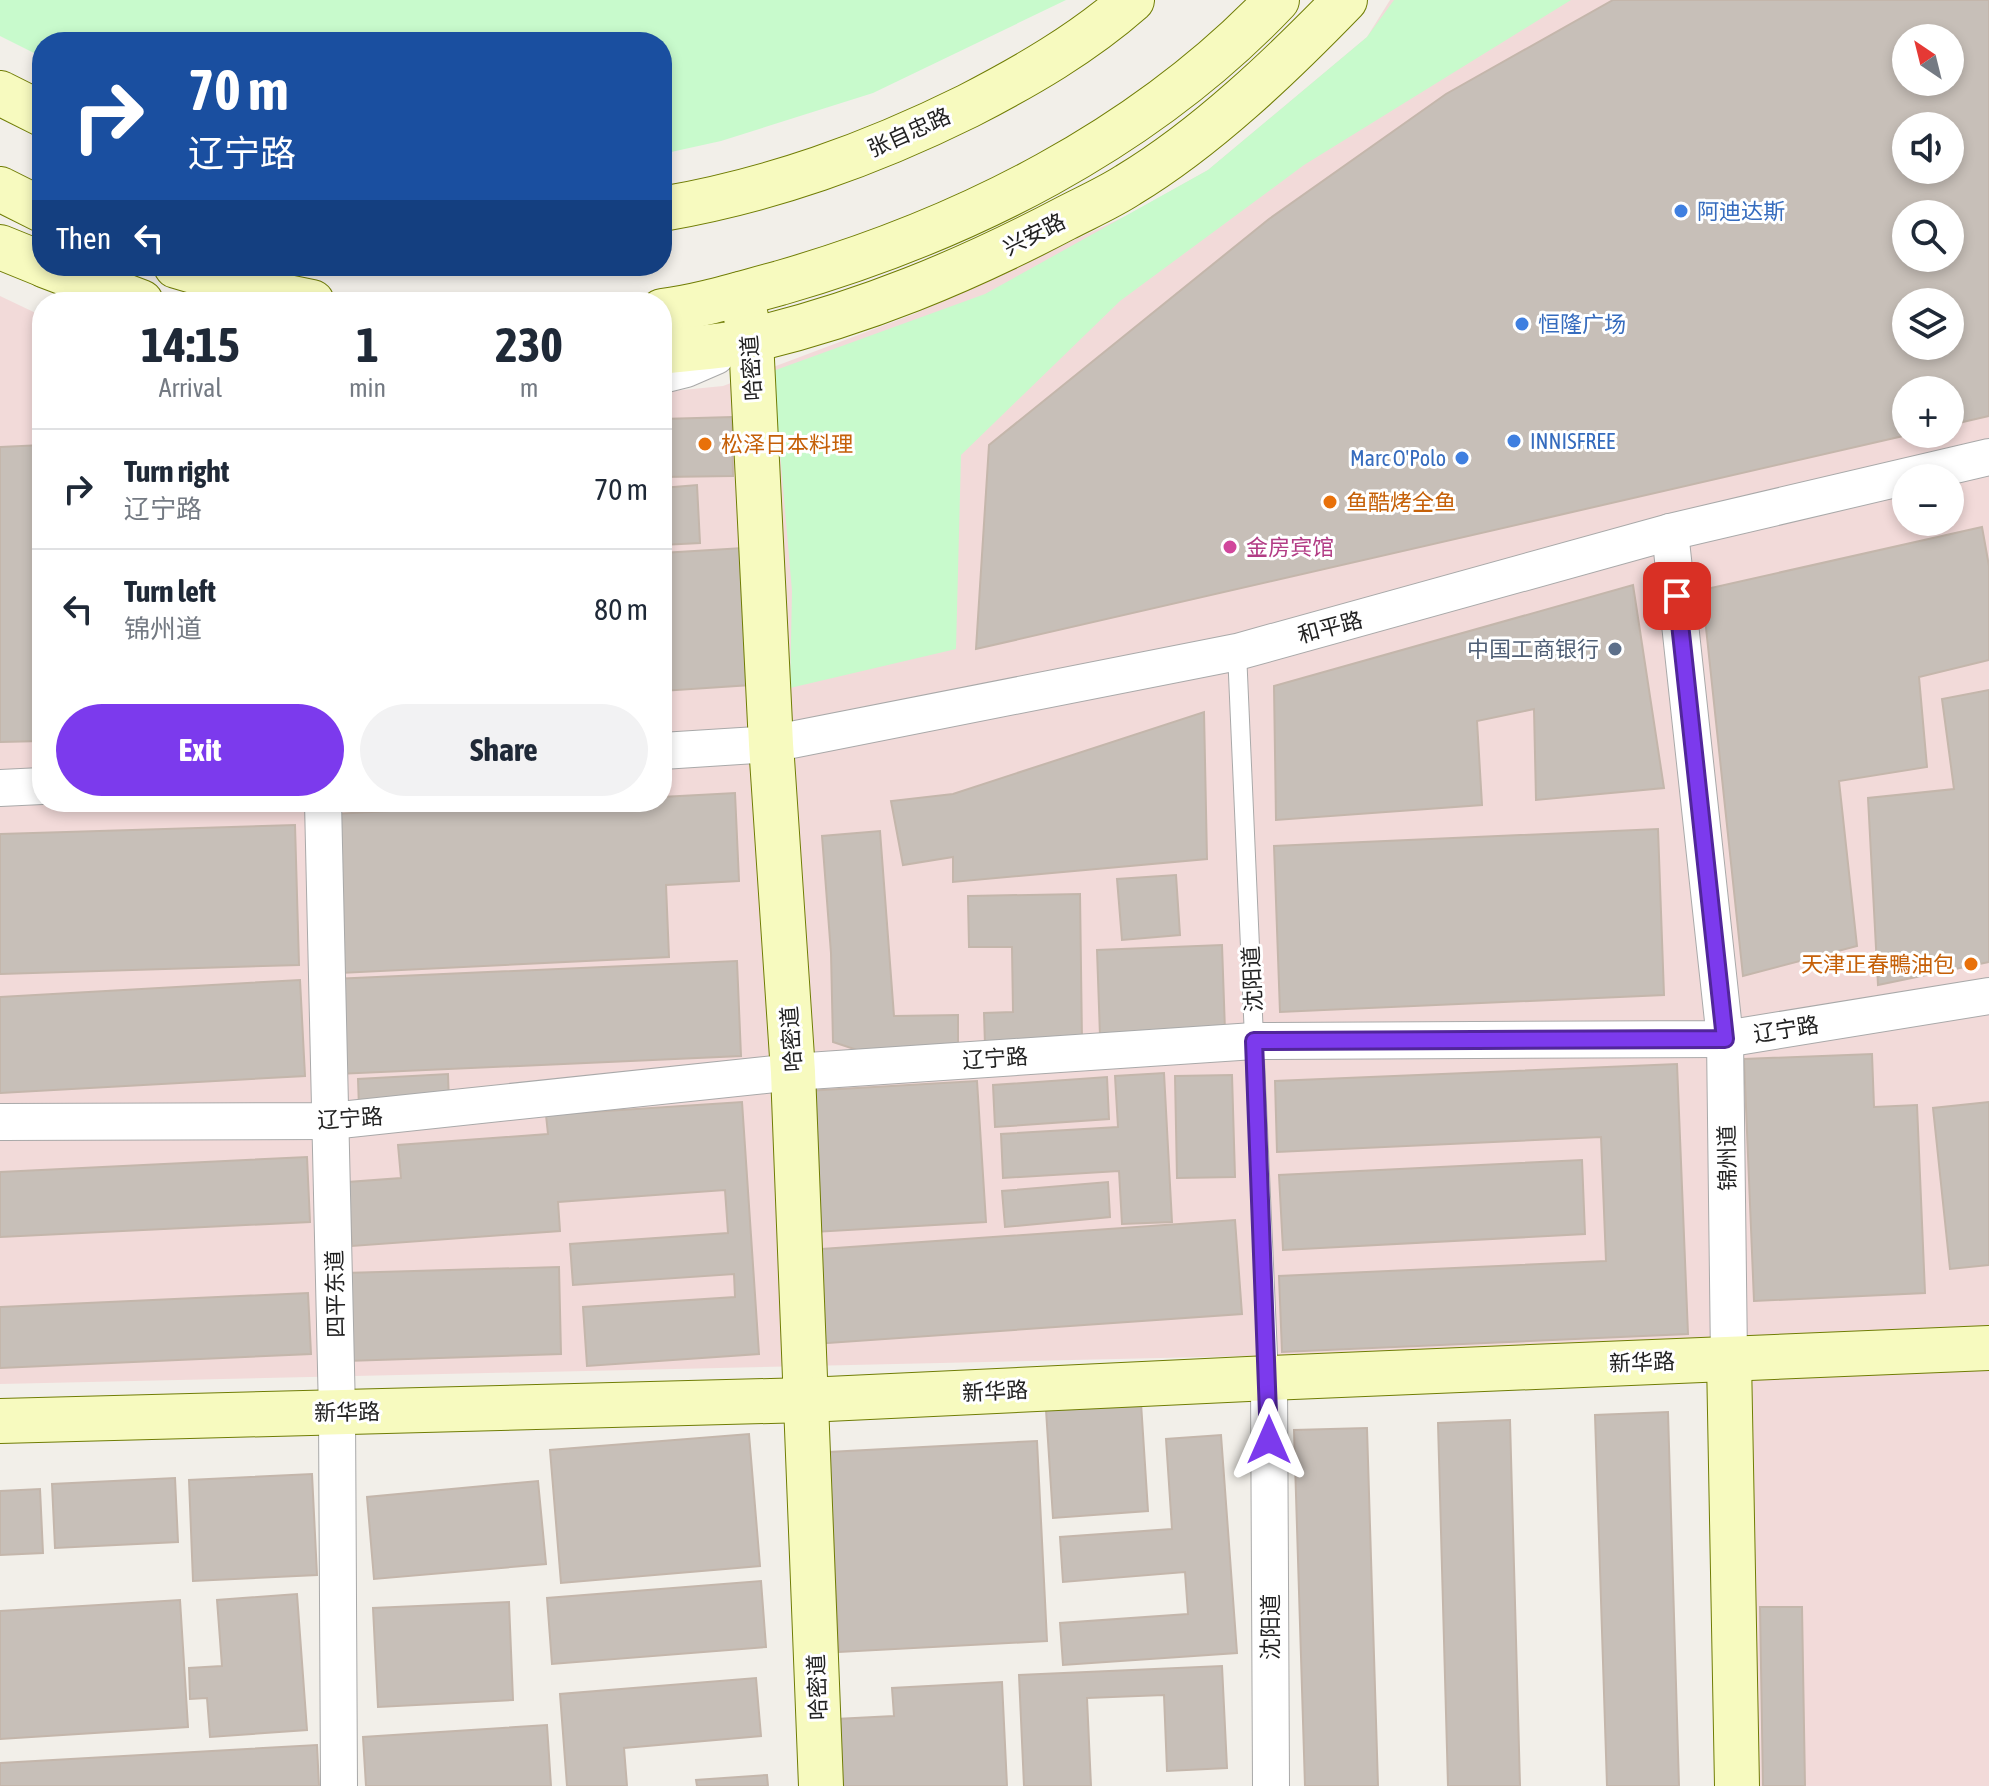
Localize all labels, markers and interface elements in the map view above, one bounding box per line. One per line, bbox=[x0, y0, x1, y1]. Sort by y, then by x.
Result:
north arrow bbox=[1892, 24, 1964, 96]
map controls bbox=[1892, 24, 1964, 536]
text: 70 m bbox=[188, 58, 289, 122]
icon: right bbox=[56, 64, 160, 168]
street label: 张自忠路 bbox=[864, 102, 954, 162]
button: sound bbox=[1892, 112, 1964, 184]
text: 辽宁路 bbox=[188, 132, 296, 174]
place label: 阿迪达斯 bbox=[1697, 198, 1785, 224]
button: search bbox=[1892, 200, 1964, 272]
marker: 阿迪达斯 bbox=[1672, 202, 1690, 220]
street label: 兴安路 bbox=[999, 207, 1069, 261]
icon: left bbox=[127, 216, 171, 260]
text: Then bbox=[56, 221, 111, 255]
button: layers bbox=[1892, 288, 1964, 360]
place label: 恒隆广场 bbox=[1538, 311, 1626, 337]
marker: 恒隆广场 bbox=[1513, 315, 1531, 333]
text: 14:15 bbox=[141, 317, 240, 372]
text: 1 bbox=[356, 317, 379, 372]
text: 230 bbox=[495, 317, 563, 372]
street label: 哈密道 bbox=[736, 334, 766, 402]
text: Arrival bbox=[159, 373, 222, 403]
text: min bbox=[349, 373, 386, 403]
text: m bbox=[520, 373, 538, 403]
button: + bbox=[1892, 376, 1964, 448]
place label: INNISFREE bbox=[1530, 428, 1616, 454]
place label: 松泽日本料理 bbox=[721, 431, 853, 457]
marker: INNISFREE bbox=[1505, 432, 1523, 450]
marker: 松泽日本料理 bbox=[696, 435, 714, 453]
place label: Marc O'Polo bbox=[1350, 445, 1446, 471]
marker: Marc O'Polo bbox=[1453, 449, 1471, 467]
text: Turn right bbox=[124, 454, 230, 488]
button: − bbox=[1892, 464, 1964, 536]
icon: right bbox=[56, 467, 100, 511]
text: 70 m bbox=[594, 472, 648, 506]
place label: 鱼酷烤全鱼 bbox=[1346, 489, 1456, 515]
marker: 鱼酷烤全鱼 bbox=[1321, 493, 1339, 511]
text: 辽宁路 bbox=[124, 494, 202, 524]
place label: 金房宾馆 bbox=[1246, 534, 1334, 560]
marker: 金房宾馆 bbox=[1221, 538, 1239, 556]
pin bbox=[1643, 562, 1711, 630]
text: Turn left bbox=[124, 574, 216, 608]
icon: arrive bbox=[1655, 574, 1699, 618]
icon: left bbox=[56, 587, 100, 631]
text: 80 m bbox=[594, 592, 648, 626]
street label: 和平路 bbox=[1295, 606, 1365, 648]
text: 锦州道 bbox=[124, 614, 202, 644]
place label: 中国工商银行 bbox=[1467, 636, 1599, 662]
marker: 中国工商银行 bbox=[1606, 640, 1624, 658]
button: Exit bbox=[56, 704, 344, 796]
button: Share bbox=[360, 704, 648, 796]
street label: 沈阳道 bbox=[1237, 945, 1267, 1013]
place label: 天津正春鴨油包 bbox=[1801, 951, 1955, 977]
marker: 天津正春鴨油包 bbox=[1962, 955, 1980, 973]
street label: 哈密道 bbox=[776, 1005, 806, 1073]
street label: 辽宁路 bbox=[1751, 1011, 1821, 1047]
street label: 辽宁路 bbox=[961, 1043, 1029, 1073]
street label: 辽宁路 bbox=[316, 1103, 384, 1133]
street label: 锦州道 bbox=[1713, 1125, 1741, 1191]
street label: 四平东道 bbox=[321, 1250, 349, 1338]
street label: 新华路 bbox=[1609, 1348, 1675, 1376]
street label: 新华路 bbox=[961, 1376, 1029, 1406]
street label: 新华路 bbox=[314, 1398, 380, 1426]
position arrow bbox=[1227, 1398, 1311, 1482]
street label: 沈阳道 bbox=[1257, 1594, 1283, 1660]
street label: 哈密道 bbox=[803, 1654, 831, 1720]

